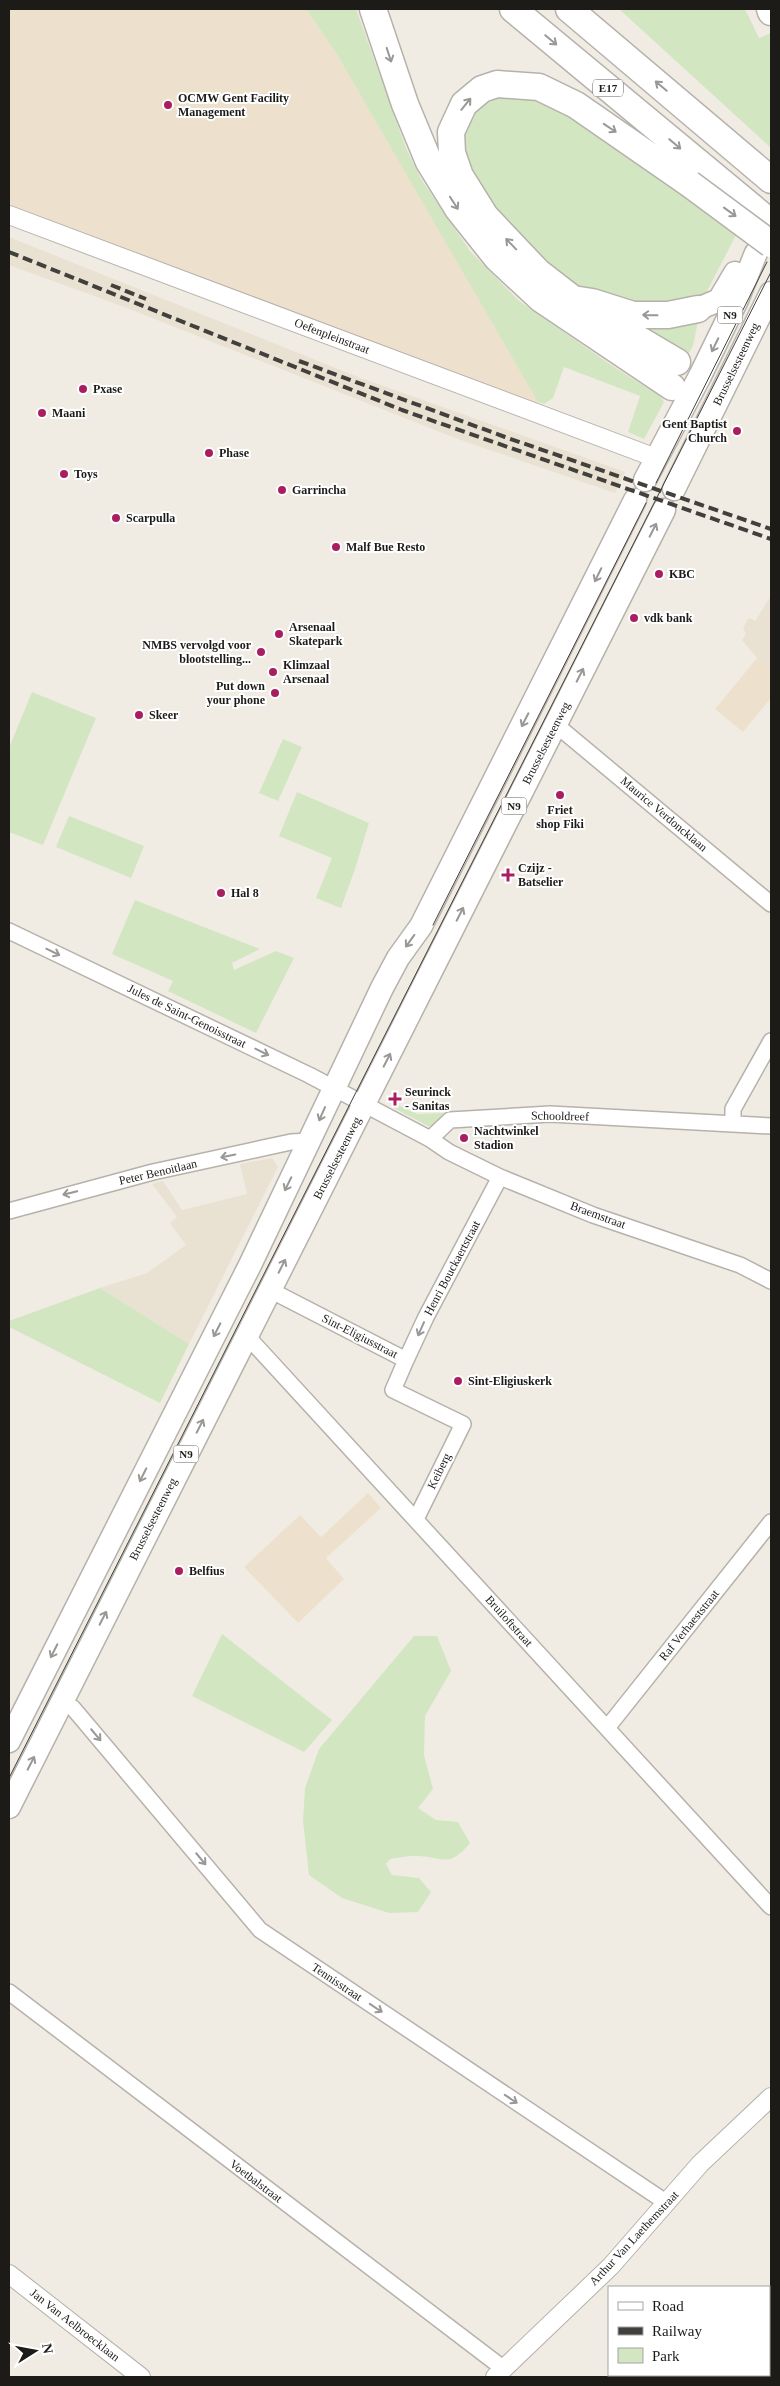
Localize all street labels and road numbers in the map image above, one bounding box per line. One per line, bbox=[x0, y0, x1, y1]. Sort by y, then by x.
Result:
road number: E17 bbox=[593, 80, 623, 96]
road number: N9 bbox=[718, 306, 742, 324]
street label: Oefenpleinstraat bbox=[292, 315, 372, 357]
street label: Brusselsesteenweg bbox=[710, 320, 762, 408]
street label: Brusselsesteenweg bbox=[519, 699, 573, 787]
street label: Maurice Verdoncklaan bbox=[618, 774, 710, 854]
road number: N9 bbox=[502, 798, 526, 814]
street label: Jules de Saint-Genoisstraat bbox=[126, 981, 249, 1051]
street label: Schooldreef bbox=[531, 1108, 589, 1124]
street label: Brusselsesteenweg bbox=[310, 1114, 364, 1202]
street label: Peter Benoitlaan bbox=[118, 1156, 198, 1188]
street label: Braemstraat bbox=[568, 1199, 628, 1232]
street label: Henri Bouckaertstraat bbox=[421, 1217, 483, 1318]
street label: Sint-Eligiusstraat bbox=[320, 1311, 401, 1361]
road number: N9 bbox=[174, 1446, 198, 1462]
street label: Keiberg bbox=[424, 1451, 454, 1491]
street label: Brusselsesteenweg bbox=[126, 1475, 180, 1563]
street label: Raf Verhaeststraat bbox=[656, 1586, 722, 1663]
street label: Bruiloftstraat bbox=[482, 1593, 536, 1650]
street label: Tennisstraat bbox=[309, 1960, 365, 2004]
street label: Voetbalstraat bbox=[227, 2157, 286, 2206]
street label: Arthur Van Laethemstraat bbox=[586, 2187, 682, 2288]
street label: Jan Van Aelbroecklaan bbox=[27, 2286, 123, 2364]

